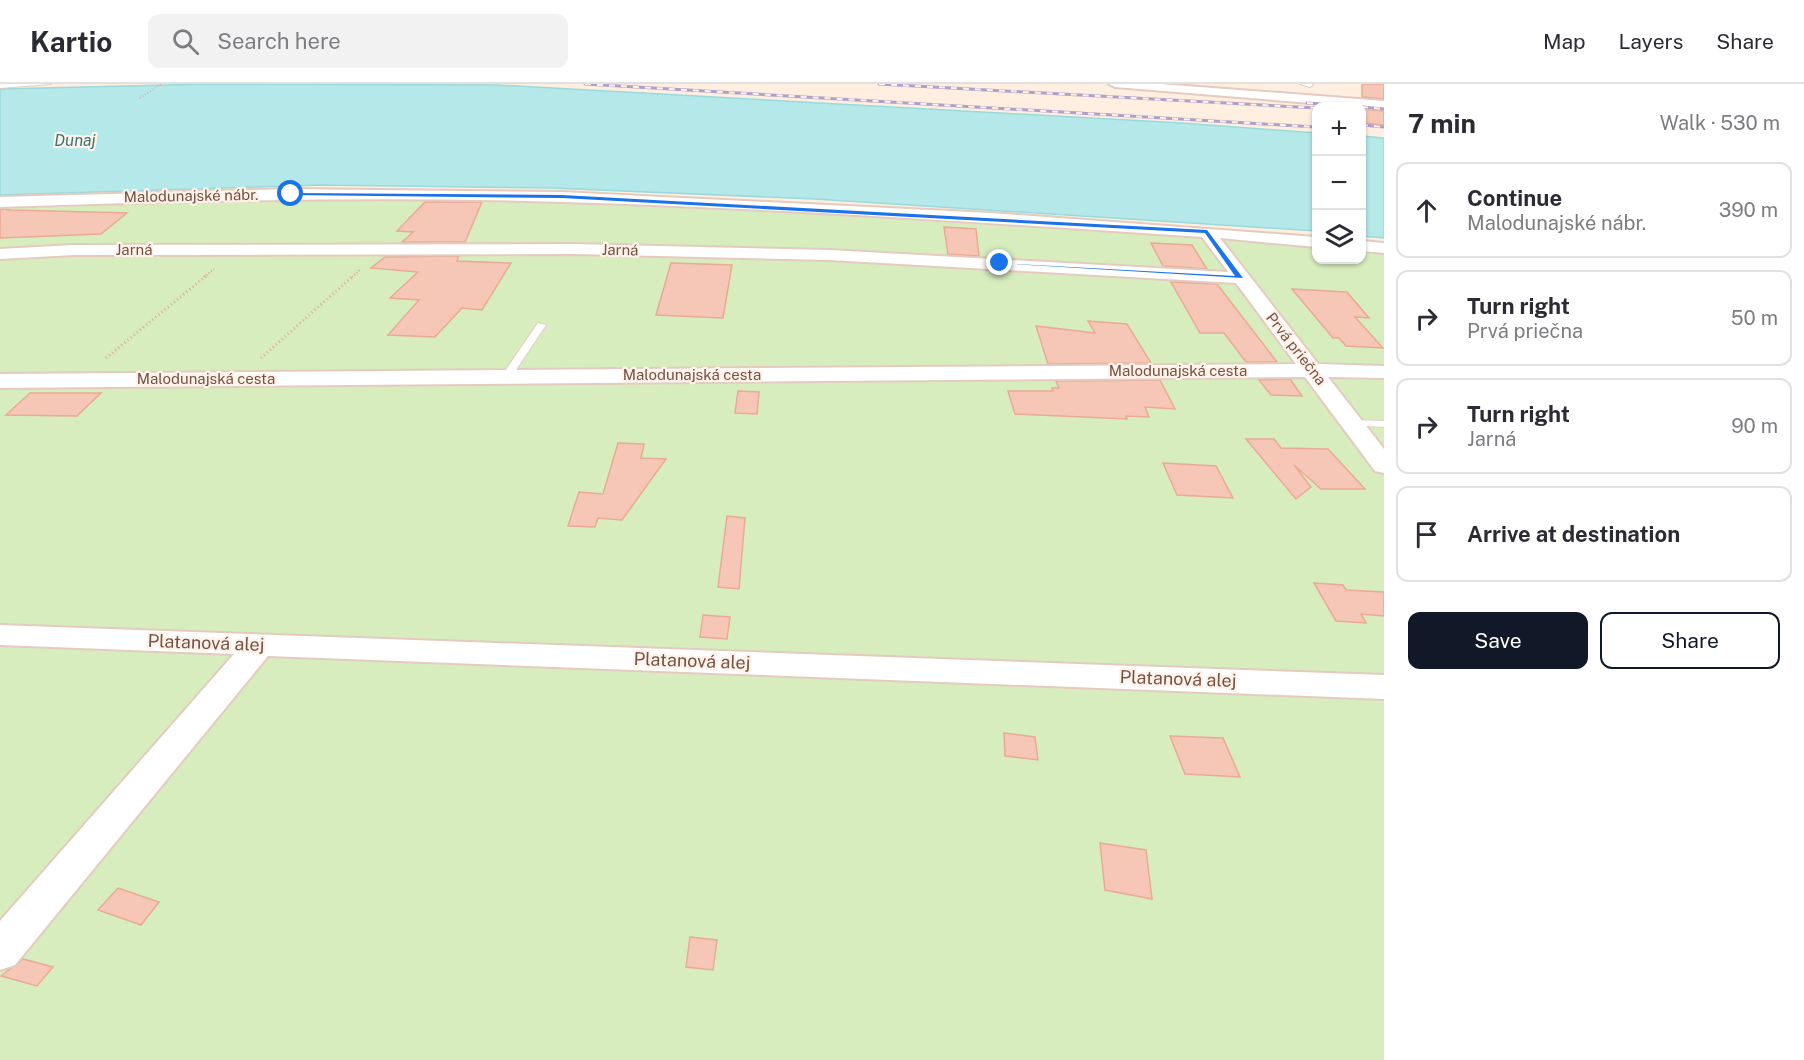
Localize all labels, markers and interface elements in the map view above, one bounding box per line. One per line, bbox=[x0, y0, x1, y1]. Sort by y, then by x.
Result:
search box bbox=[148, 14, 568, 68]
text: Kartio bbox=[30, 25, 112, 58]
icon: search bbox=[169, 25, 202, 58]
text: Search here bbox=[217, 28, 341, 54]
text: Map bbox=[1543, 29, 1586, 54]
text: Layers bbox=[1619, 29, 1683, 54]
text: Share bbox=[1716, 29, 1774, 54]
map controls bbox=[1312, 102, 1366, 264]
button: + bbox=[1312, 102, 1366, 156]
text: 7 min bbox=[1408, 108, 1476, 139]
text: Walk · 530 m bbox=[1660, 111, 1780, 135]
water label: Dunaj bbox=[54, 131, 96, 150]
button: − bbox=[1312, 156, 1366, 210]
route start bbox=[277, 180, 303, 206]
text: Continue bbox=[1467, 185, 1562, 211]
street label: Malodunajské nábr. bbox=[124, 186, 258, 205]
icon: ahead bbox=[1410, 194, 1443, 227]
text: 390 m bbox=[1719, 198, 1778, 222]
button: layers bbox=[1312, 210, 1366, 264]
text: Malodunajské nábr. bbox=[1467, 211, 1646, 235]
street label: Jarná bbox=[116, 241, 152, 258]
street label: Jarná bbox=[601, 241, 639, 258]
route end bbox=[986, 249, 1012, 275]
text: Turn right bbox=[1467, 293, 1570, 319]
icon: right bbox=[1410, 302, 1443, 335]
text: 50 m bbox=[1731, 306, 1778, 330]
street label: Prvá priečna bbox=[1263, 309, 1330, 388]
text: Prvá priečna bbox=[1467, 319, 1583, 343]
street label: Malodunajská cesta bbox=[1109, 362, 1247, 379]
street label: Malodunajská cesta bbox=[623, 366, 761, 383]
street label: Malodunajská cesta bbox=[137, 370, 275, 387]
text: Turn right bbox=[1467, 401, 1570, 427]
icon: right bbox=[1410, 410, 1443, 443]
text: 90 m bbox=[1731, 414, 1778, 438]
text: Jarná bbox=[1467, 427, 1516, 451]
icon: arrive bbox=[1410, 518, 1443, 551]
text: Arrive at destination bbox=[1467, 521, 1680, 547]
button: Save bbox=[1408, 612, 1588, 669]
button: Share bbox=[1600, 612, 1780, 669]
street label: Platanová alej bbox=[147, 630, 265, 655]
street label: Platanová alej bbox=[633, 648, 751, 673]
street label: Platanová alej bbox=[1119, 666, 1237, 691]

